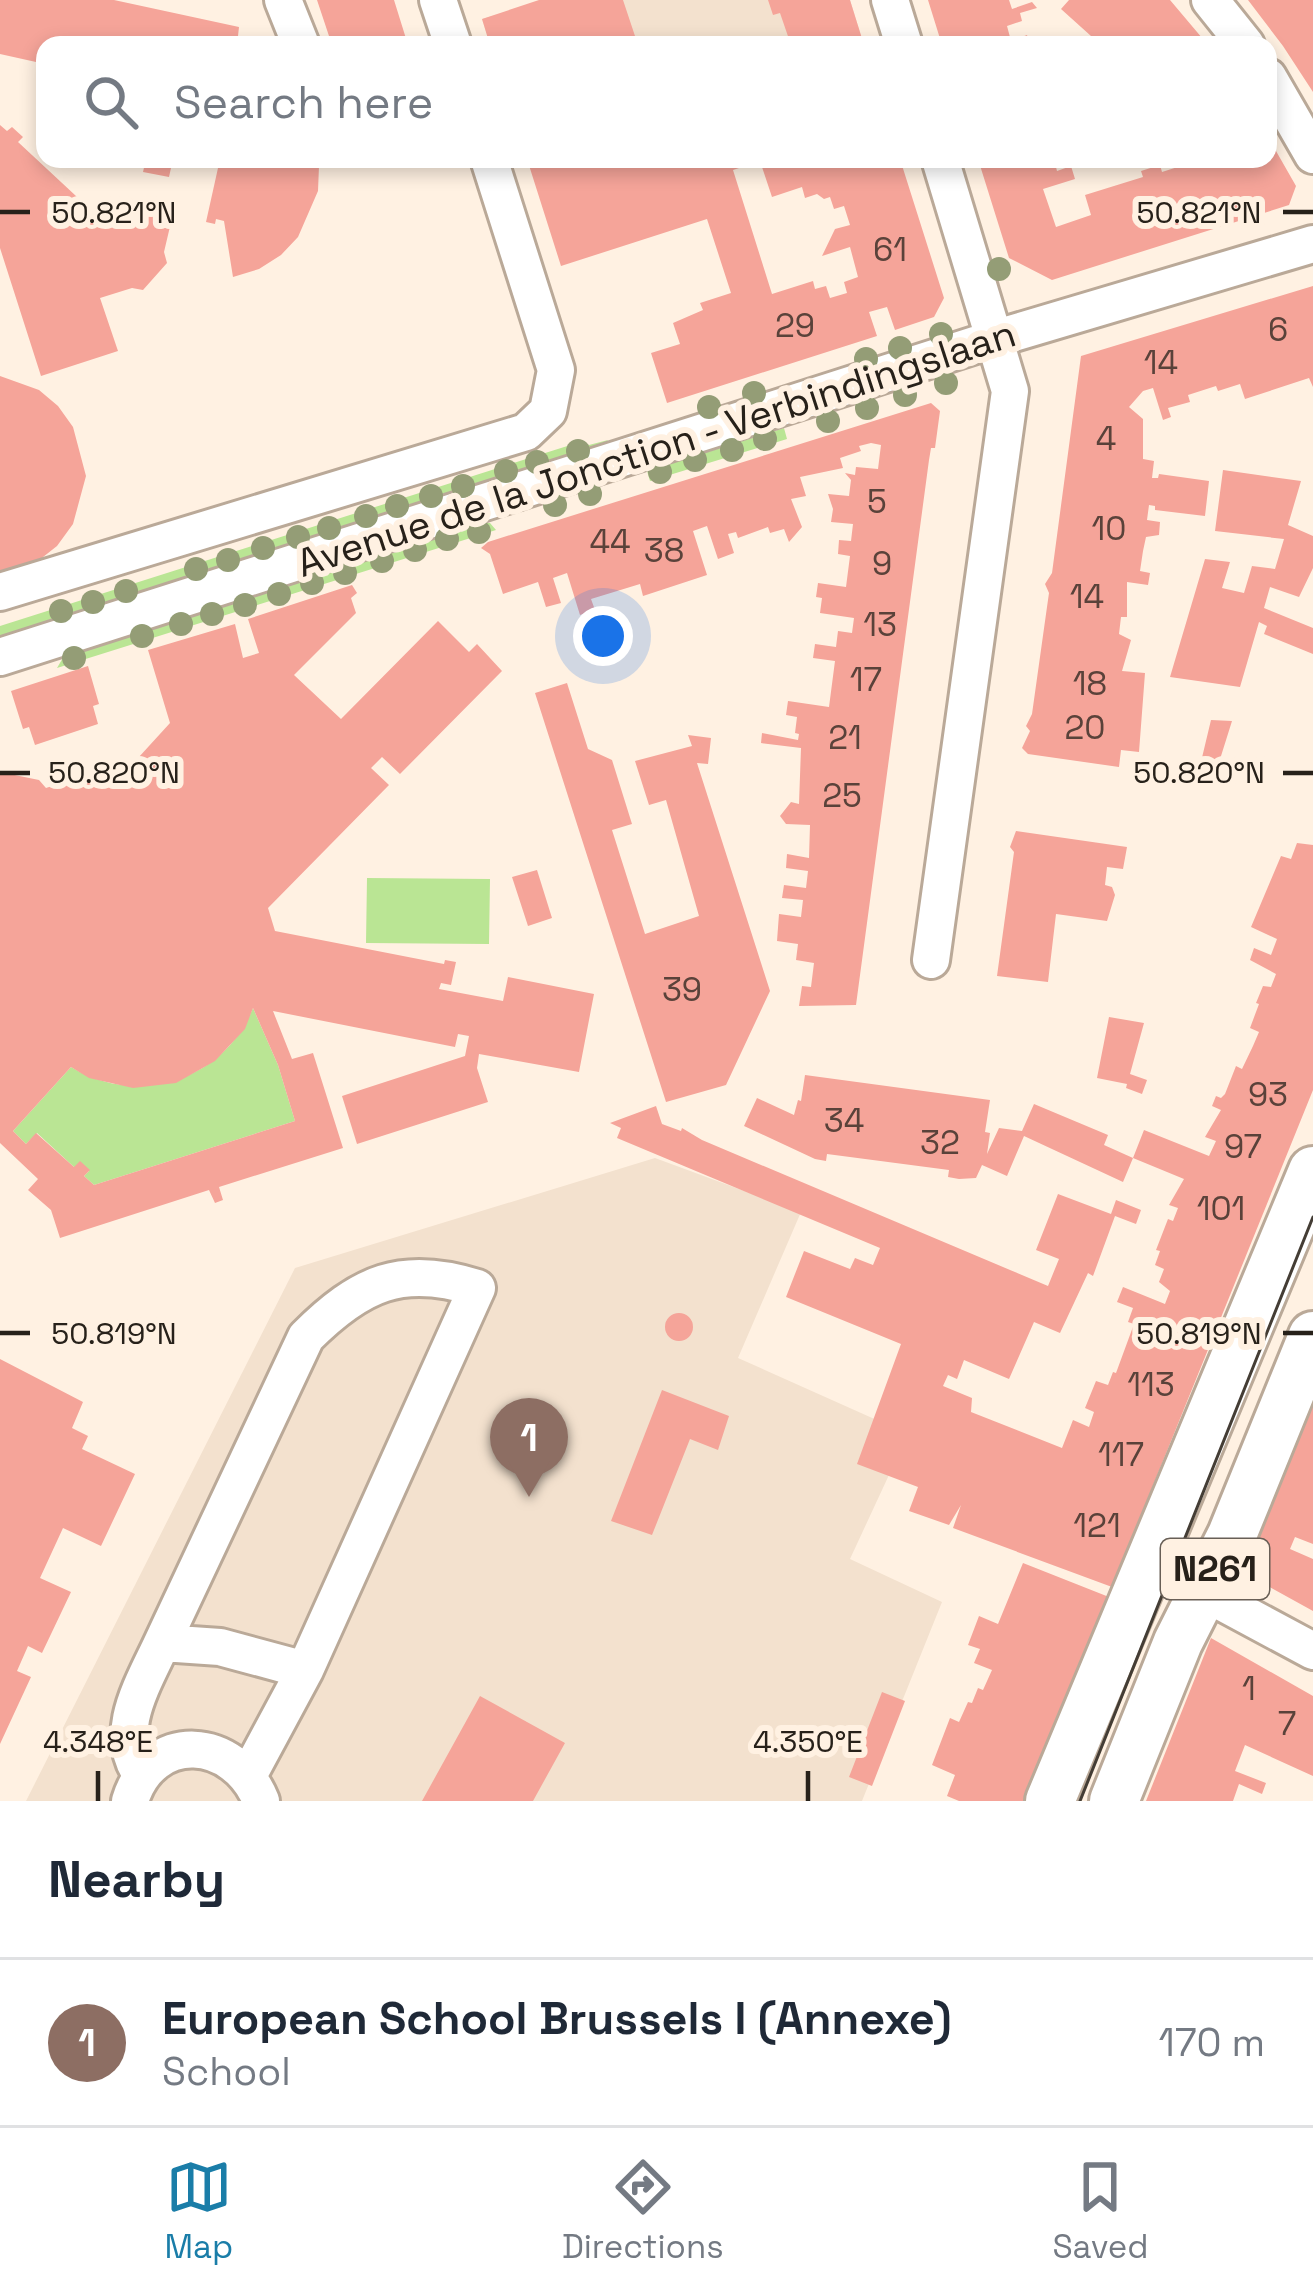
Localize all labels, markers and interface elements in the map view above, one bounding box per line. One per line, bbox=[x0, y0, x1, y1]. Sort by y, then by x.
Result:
search box bbox=[36, 36, 1277, 168]
icon: search bbox=[78, 69, 144, 135]
text: Search here bbox=[174, 74, 433, 131]
text: 50.821°N bbox=[52, 193, 177, 232]
text: 50.821°N bbox=[1137, 193, 1262, 232]
house number: 61 bbox=[873, 229, 907, 271]
house number: 29 bbox=[775, 305, 815, 347]
street label: Avenue de la Jonction - Verbindingslaan bbox=[290, 308, 1022, 588]
house number: 6 bbox=[1268, 309, 1288, 351]
house number: 14 bbox=[1144, 342, 1178, 384]
house number: 4 bbox=[1096, 418, 1116, 460]
house number: 5 bbox=[867, 481, 887, 523]
house number: 10 bbox=[1092, 508, 1126, 550]
house number: 44 bbox=[589, 521, 631, 563]
house number: 38 bbox=[644, 530, 684, 572]
house number: 9 bbox=[872, 543, 892, 585]
house number: 14 bbox=[1070, 576, 1104, 618]
house number: 13 bbox=[863, 604, 897, 646]
your location bbox=[573, 606, 633, 666]
house number: 17 bbox=[850, 659, 882, 701]
house number: 18 bbox=[1073, 663, 1107, 705]
house number: 20 bbox=[1064, 707, 1106, 749]
house number: 21 bbox=[828, 717, 862, 759]
text: 50.820°N bbox=[48, 753, 180, 792]
text: 50.820°N bbox=[1133, 753, 1265, 792]
house number: 25 bbox=[822, 775, 862, 817]
house number: 39 bbox=[662, 969, 702, 1011]
house number: 93 bbox=[1248, 1074, 1288, 1116]
house number: 34 bbox=[824, 1100, 864, 1142]
house number: 32 bbox=[920, 1122, 960, 1164]
house number: 97 bbox=[1224, 1126, 1262, 1168]
house number: 101 bbox=[1197, 1188, 1245, 1230]
text: 50.819°N bbox=[51, 1314, 177, 1353]
text: 50.819°N bbox=[1136, 1314, 1262, 1353]
house number: 113 bbox=[1127, 1364, 1175, 1406]
pin: 1 bbox=[490, 1398, 568, 1497]
house number: 117 bbox=[1098, 1434, 1144, 1476]
house number: 121 bbox=[1073, 1505, 1121, 1547]
road number: N261 bbox=[1161, 1539, 1269, 1599]
house number: 1 bbox=[1242, 1668, 1256, 1710]
house number: 7 bbox=[1278, 1703, 1296, 1745]
text: 4.348°E bbox=[43, 1722, 153, 1761]
text: 4.350°E bbox=[753, 1722, 863, 1761]
text: Nearby bbox=[48, 1847, 225, 1912]
text: European School Brussels I (Annexe) bbox=[162, 1990, 951, 2047]
text: 1 bbox=[78, 2018, 96, 2067]
text: 170 m bbox=[1158, 2018, 1265, 2067]
text: School bbox=[162, 2047, 291, 2096]
tab: Map bbox=[164, 2154, 233, 2268]
tab: Directions bbox=[562, 2154, 724, 2268]
tab: Saved bbox=[1052, 2154, 1149, 2268]

